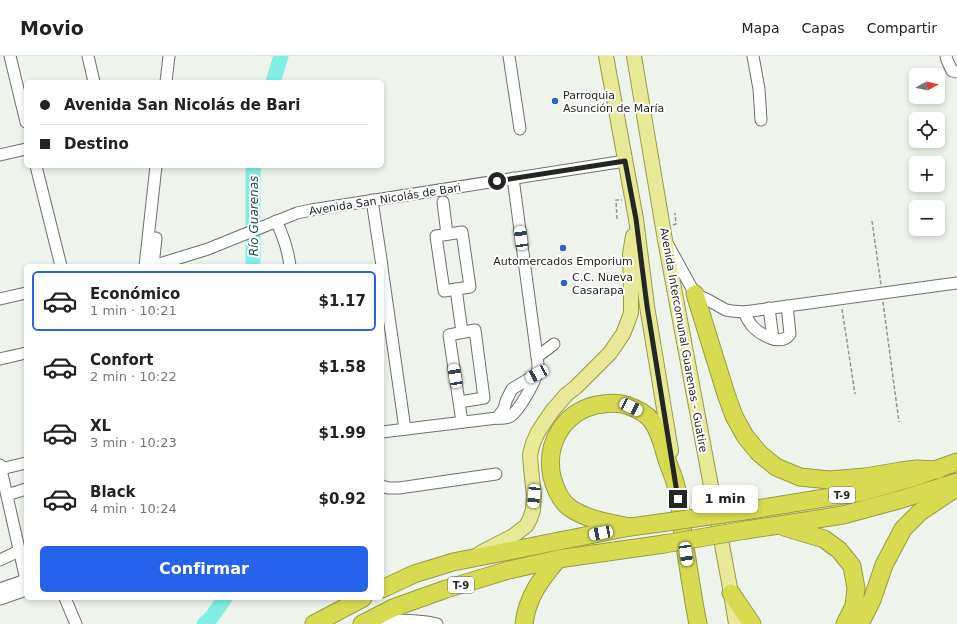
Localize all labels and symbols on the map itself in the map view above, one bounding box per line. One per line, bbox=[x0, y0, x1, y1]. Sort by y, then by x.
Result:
north arrow bbox=[909, 68, 945, 104]
place label: Parroquia Asunción de María bbox=[563, 89, 664, 115]
marker: Parroquia Asunción de María bbox=[550, 96, 560, 106]
route start bbox=[488, 172, 506, 190]
water label: Río Guarenas bbox=[247, 176, 261, 256]
street label: Avenida San Nicolás de Bari bbox=[308, 181, 462, 218]
car bbox=[513, 225, 529, 251]
street label: Avenida Intercomunal Guarenas - Guatire bbox=[657, 227, 710, 454]
marker: Automercados Emporium bbox=[558, 243, 568, 253]
place label: Automercados Emporium bbox=[493, 255, 633, 268]
place label: C.C. Nueva Casarapa bbox=[572, 271, 633, 297]
marker: C.C. Nueva Casarapa bbox=[559, 278, 569, 288]
car bbox=[447, 363, 463, 389]
car bbox=[524, 363, 550, 385]
car bbox=[618, 396, 644, 418]
car bbox=[527, 484, 541, 508]
callout: 1 min bbox=[692, 485, 758, 513]
road number: T-9 bbox=[829, 487, 855, 503]
route end bbox=[669, 490, 687, 508]
car bbox=[588, 525, 614, 541]
car bbox=[678, 541, 694, 567]
road number: T-9 bbox=[448, 577, 474, 593]

